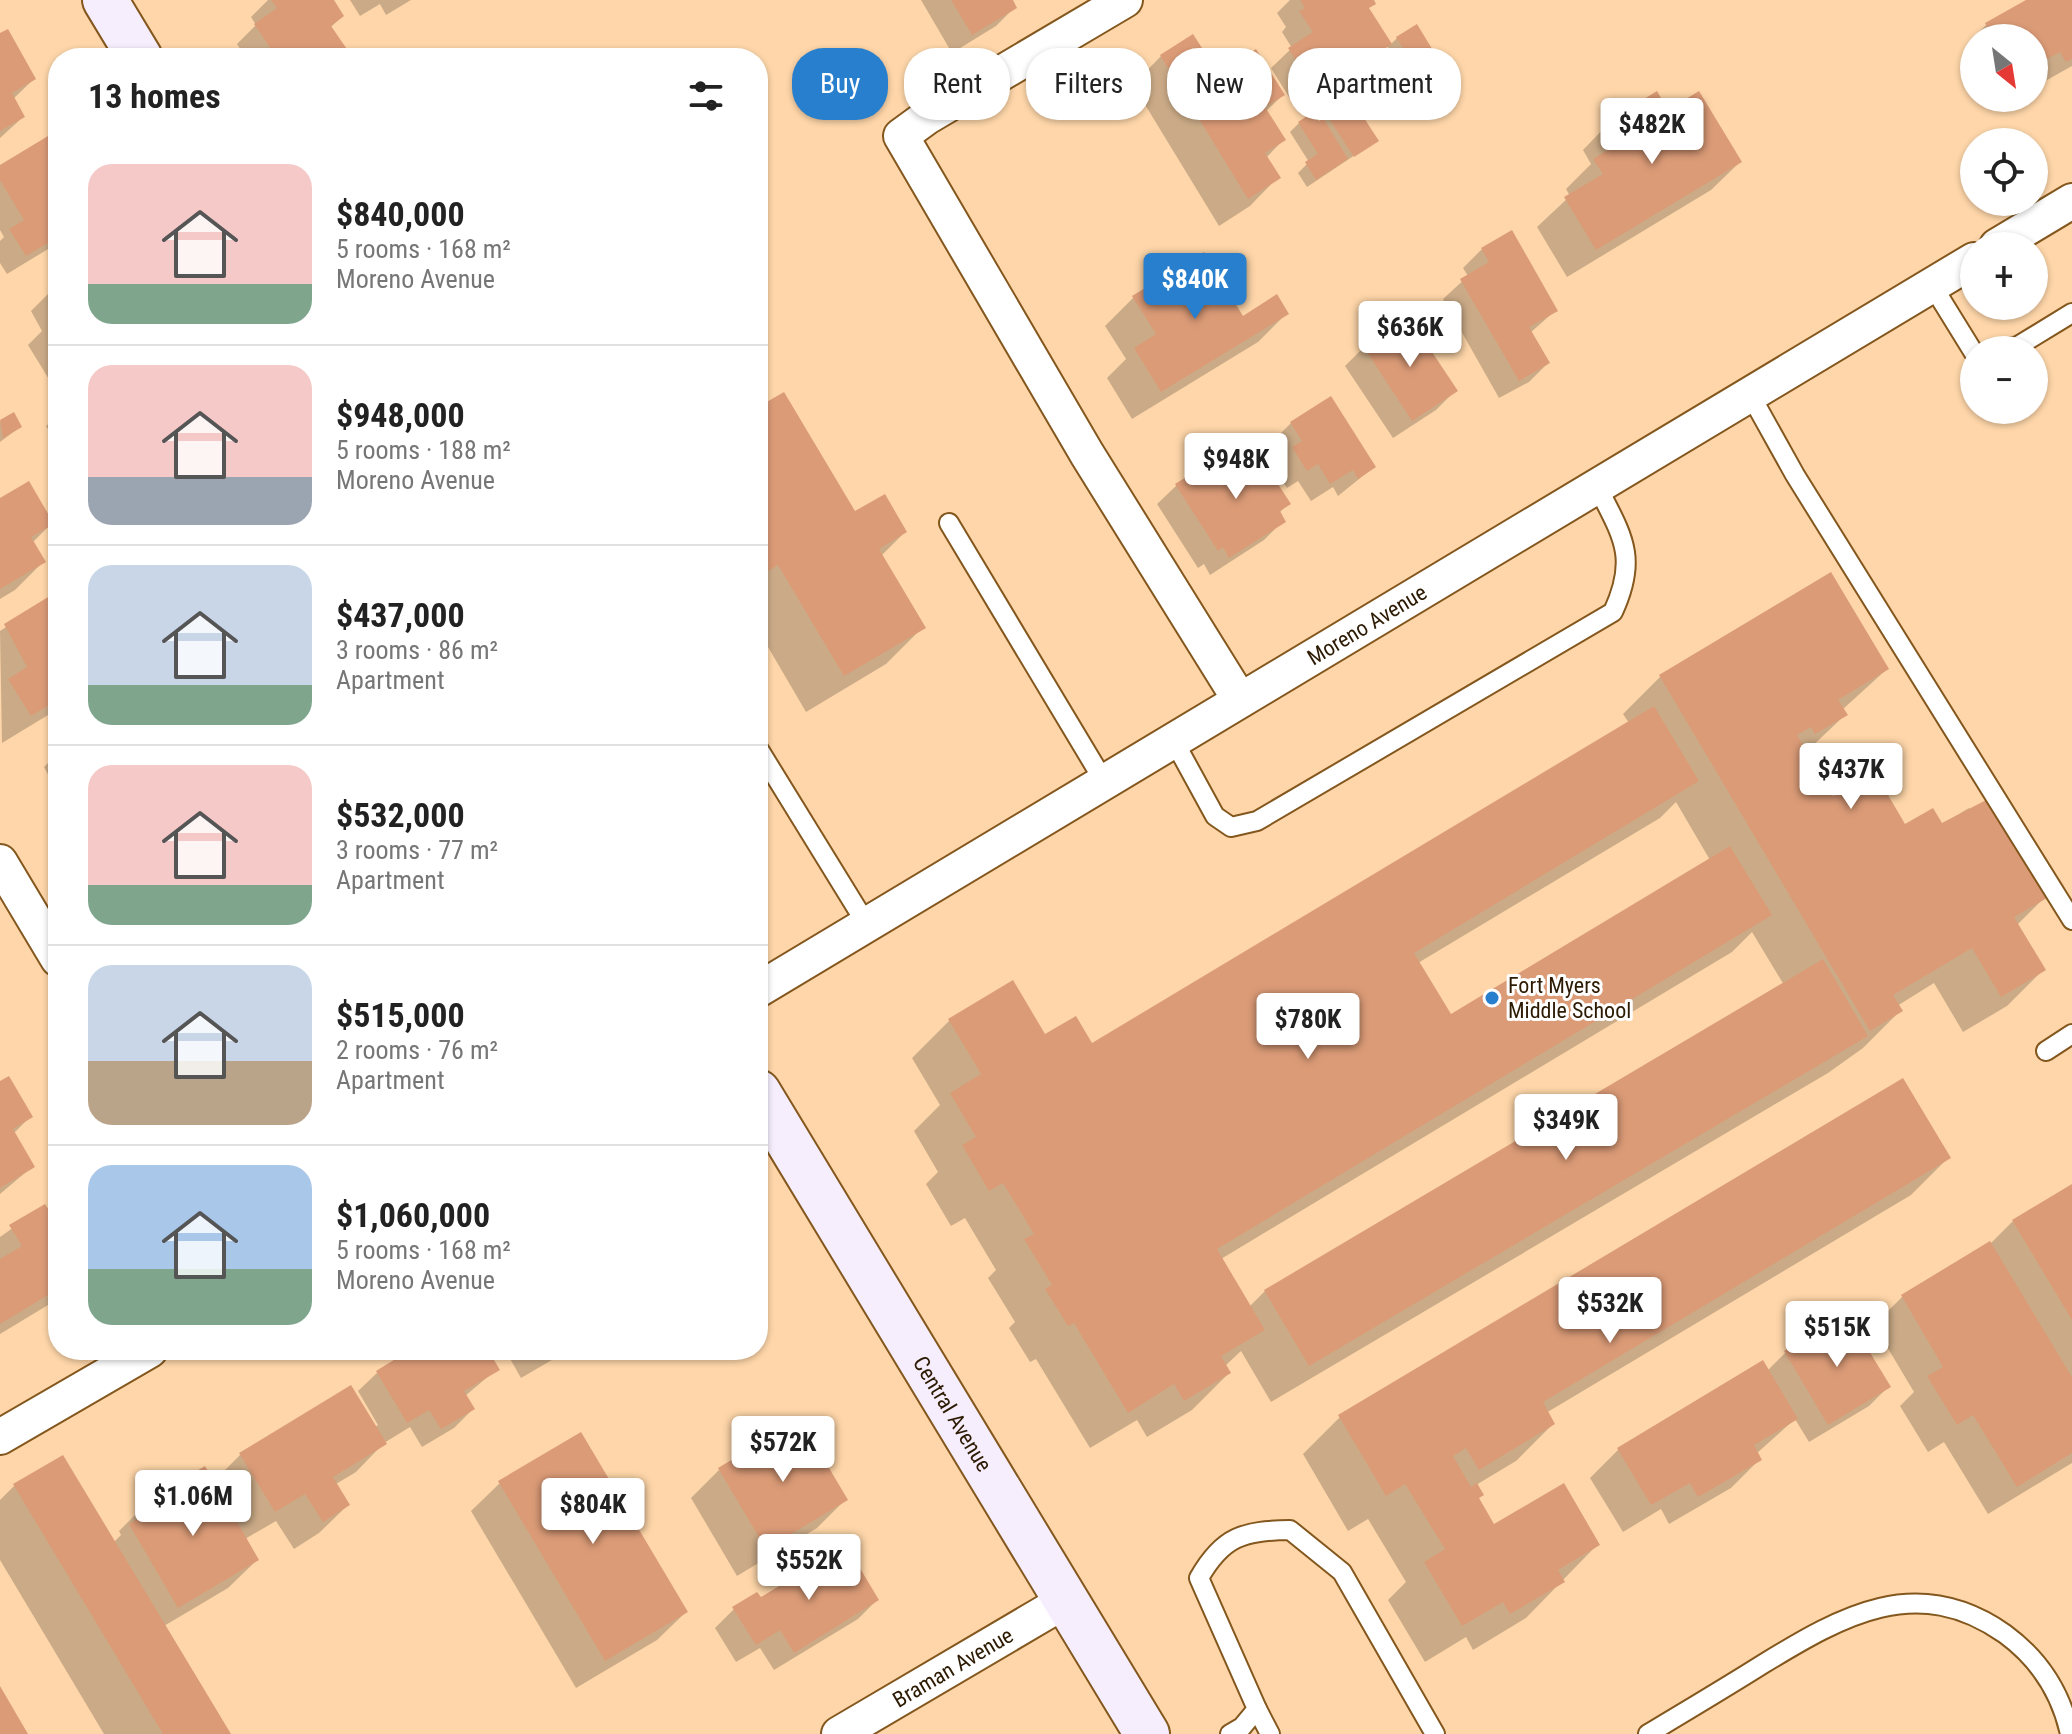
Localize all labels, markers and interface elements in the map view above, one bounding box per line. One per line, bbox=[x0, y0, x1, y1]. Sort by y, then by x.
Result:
north arrow bbox=[1960, 24, 2048, 112]
map controls bbox=[1960, 24, 2048, 424]
chip: Buy bbox=[792, 48, 888, 120]
chip: Rent bbox=[904, 48, 1010, 120]
chip: Filters bbox=[1026, 48, 1151, 120]
chip: New bbox=[1167, 48, 1272, 120]
chip: Apartment bbox=[1288, 48, 1461, 120]
icon: filters bbox=[684, 74, 728, 118]
text: 13 homes bbox=[88, 76, 221, 116]
pin: $482K bbox=[1596, 98, 1708, 166]
text: $482K bbox=[1619, 109, 1685, 139]
button: locate bbox=[1960, 128, 2048, 216]
text: $840,000 bbox=[336, 194, 465, 234]
icon: home bbox=[152, 196, 248, 292]
button: + bbox=[1960, 232, 2048, 320]
text: 5 rooms · 168 m² bbox=[336, 234, 511, 264]
pin: $840K bbox=[1139, 253, 1251, 321]
text: Moreno Avenue bbox=[336, 264, 495, 294]
text: $840K bbox=[1162, 264, 1228, 294]
pin: $636K bbox=[1354, 301, 1466, 369]
text: $636K bbox=[1377, 312, 1443, 342]
button: − bbox=[1960, 336, 2048, 424]
text: $948,000 bbox=[336, 395, 465, 435]
icon: home bbox=[152, 397, 248, 493]
pin: $948K bbox=[1180, 433, 1292, 501]
text: 5 rooms · 188 m² bbox=[336, 435, 511, 465]
text: $948K bbox=[1203, 444, 1269, 474]
text: Moreno Avenue bbox=[336, 465, 495, 495]
street label: Moreno Avenue bbox=[1303, 580, 1431, 670]
text: $437,000 bbox=[336, 595, 465, 635]
icon: home bbox=[152, 597, 248, 693]
text: 3 rooms · 86 m² bbox=[336, 635, 498, 665]
text: Apartment bbox=[336, 665, 445, 695]
pin: $437K bbox=[1795, 743, 1907, 811]
text: $437K bbox=[1818, 754, 1884, 784]
text: $532,000 bbox=[336, 795, 465, 835]
icon: home bbox=[152, 797, 248, 893]
text: 3 rooms · 77 m² bbox=[336, 835, 498, 865]
text: Apartment bbox=[336, 865, 445, 895]
place label: Fort Myers Middle School bbox=[1508, 973, 1631, 1023]
marker: Fort Myers Middle School bbox=[1483, 989, 1501, 1007]
pin: $780K bbox=[1252, 993, 1364, 1061]
text: $515,000 bbox=[336, 995, 465, 1035]
icon: home bbox=[152, 997, 248, 1093]
text: $780K bbox=[1275, 1004, 1341, 1034]
text: 2 rooms · 76 m² bbox=[336, 1035, 498, 1065]
text: Apartment bbox=[336, 1065, 445, 1095]
pin: $349K bbox=[1510, 1094, 1622, 1162]
text: $349K bbox=[1533, 1105, 1599, 1135]
text: $1,060,000 bbox=[336, 1195, 490, 1235]
icon: home bbox=[152, 1197, 248, 1293]
text: 5 rooms · 168 m² bbox=[336, 1235, 511, 1265]
text: Moreno Avenue bbox=[336, 1265, 495, 1295]
pin: $532K bbox=[1554, 1277, 1666, 1345]
text: $532K bbox=[1577, 1288, 1643, 1318]
pin: $515K bbox=[1781, 1301, 1893, 1369]
text: $515K bbox=[1804, 1312, 1870, 1342]
street label: Central Avenue bbox=[908, 1352, 997, 1476]
pin: $572K bbox=[727, 1416, 839, 1484]
text: $572K bbox=[750, 1427, 816, 1457]
pin: $1.06M bbox=[128, 1470, 258, 1538]
pin: $804K bbox=[537, 1478, 649, 1546]
text: $1.06M bbox=[153, 1481, 233, 1511]
text: $804K bbox=[560, 1489, 626, 1519]
pin: $552K bbox=[753, 1534, 865, 1602]
text: $552K bbox=[776, 1545, 842, 1575]
street label: Braman Avenue bbox=[888, 1622, 1018, 1713]

